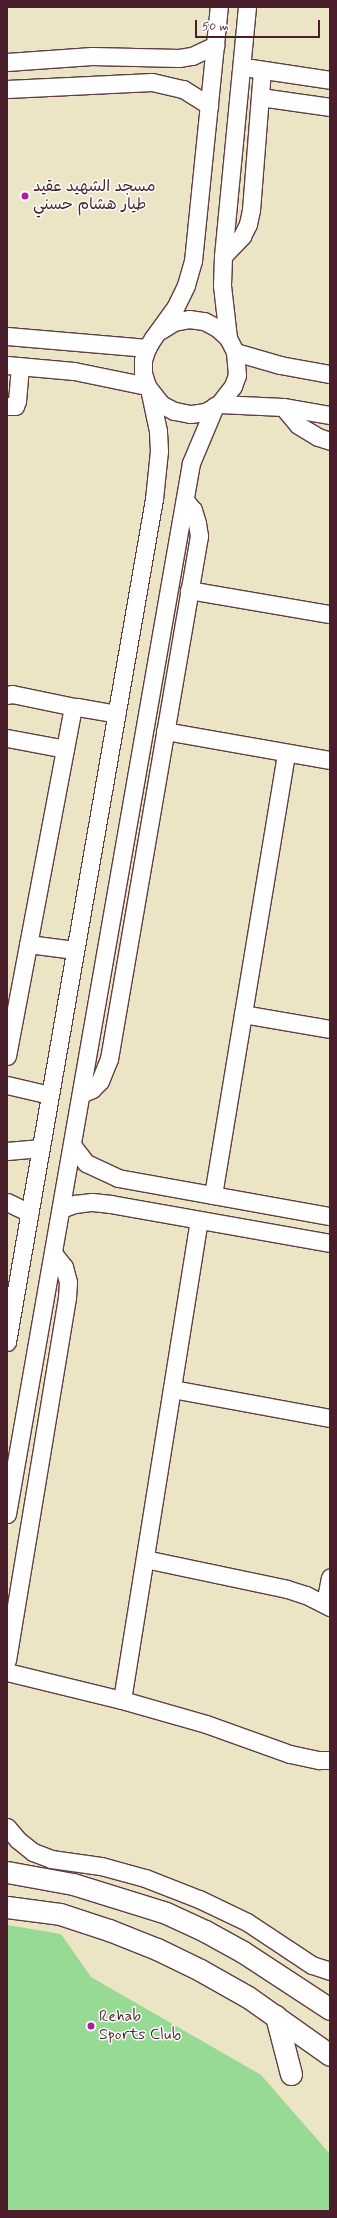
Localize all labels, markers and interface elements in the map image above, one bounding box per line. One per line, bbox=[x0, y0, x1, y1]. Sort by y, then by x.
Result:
scale bar bbox=[197, 12, 322, 38]
text: 50 m bbox=[202, 19, 229, 35]
place label: مسجد الشهيد عقيد طيار هشام حسني bbox=[33, 177, 156, 215]
marker: مسجد الشهيد عقيد طيار هشام حسني bbox=[20, 191, 30, 201]
place label: Rehab Sports Club bbox=[99, 2007, 181, 2045]
marker: Rehab Sports Club bbox=[86, 2021, 96, 2031]

